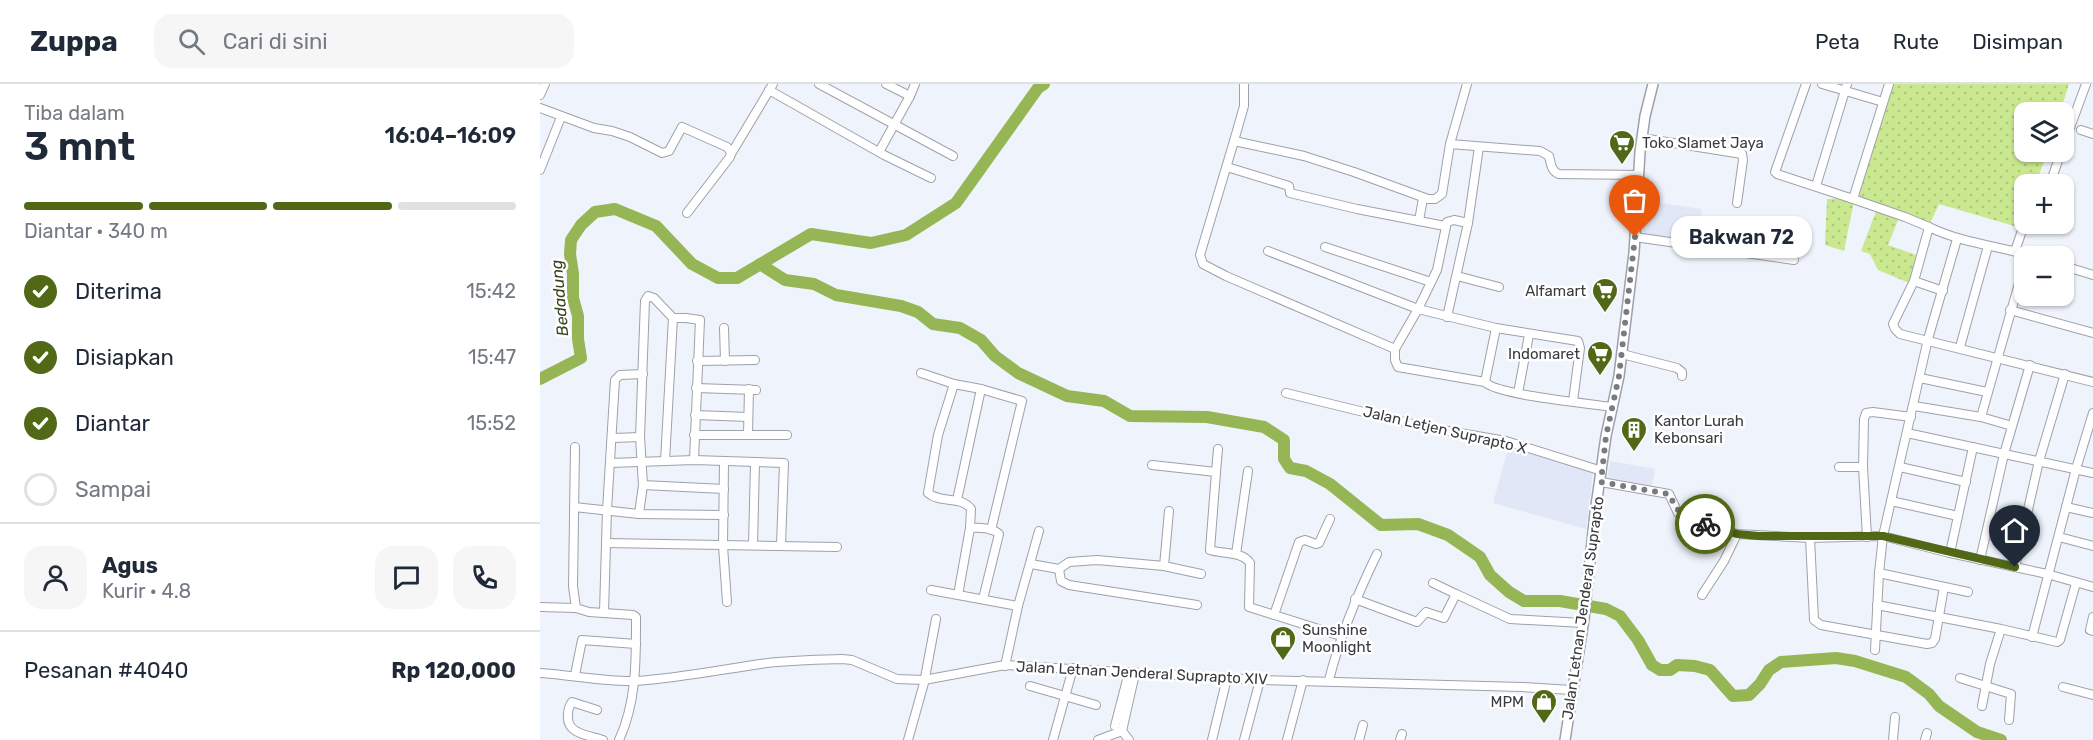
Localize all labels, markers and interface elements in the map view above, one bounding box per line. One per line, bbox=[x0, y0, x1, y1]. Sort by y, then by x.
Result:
search box bbox=[154, 14, 574, 68]
text: Zuppa bbox=[30, 25, 118, 58]
icon: search bbox=[175, 25, 208, 58]
text: Cari di sini bbox=[223, 28, 328, 55]
text: Peta bbox=[1815, 29, 1860, 54]
text: Rute bbox=[1893, 29, 1939, 54]
text: Disimpan bbox=[1972, 29, 2063, 54]
text: Tiba dalam bbox=[24, 101, 125, 125]
map controls bbox=[2014, 102, 2074, 306]
button: layers bbox=[2014, 102, 2074, 162]
text: 16:04–16:09 bbox=[385, 122, 516, 149]
text: 3 mnt bbox=[24, 124, 135, 170]
supermarket icon: Toko Slamet Jaya bbox=[1607, 128, 1637, 166]
place label: Toko Slamet Jaya bbox=[1642, 134, 1764, 152]
button: + bbox=[2014, 174, 2074, 234]
pin bbox=[1609, 175, 1660, 237]
icon: bag bbox=[1618, 184, 1651, 217]
callout: Bakwan 72 bbox=[1671, 216, 1812, 258]
text: Diantar · 340 m bbox=[24, 219, 168, 243]
text: Bakwan 72 bbox=[1689, 225, 1794, 249]
button: − bbox=[2014, 246, 2074, 306]
water label: Bedadung bbox=[547, 258, 572, 337]
icon: check bbox=[24, 275, 57, 308]
supermarket icon: Alfamart bbox=[1590, 276, 1620, 314]
text: Diterima bbox=[75, 278, 162, 305]
text: 15:42 bbox=[466, 279, 516, 303]
place label: Alfamart bbox=[1525, 282, 1586, 300]
supermarket icon: Indomaret bbox=[1585, 339, 1615, 377]
icon: check bbox=[24, 341, 57, 374]
text: Disiapkan bbox=[75, 344, 174, 371]
text: 15:47 bbox=[468, 345, 516, 369]
place label: Indomaret bbox=[1508, 345, 1580, 363]
street label: Jalan Letjen Suprapto X bbox=[1361, 402, 1529, 458]
icon: check bbox=[24, 407, 57, 440]
text: Diantar bbox=[75, 410, 150, 437]
text: 15:52 bbox=[467, 411, 516, 435]
place label: Kantor Lurah Kebonsari bbox=[1654, 412, 1744, 447]
building icon: Kantor Lurah Kebonsari bbox=[1619, 415, 1649, 453]
text: Sampai bbox=[75, 476, 151, 503]
courier bbox=[1675, 494, 1735, 554]
street label: Jalan Letnan Jenderal Suprapto bbox=[1558, 495, 1608, 721]
pin bbox=[1989, 505, 2040, 567]
icon: bike bbox=[1689, 508, 1722, 541]
icon: home bbox=[1998, 514, 2031, 547]
button: person bbox=[24, 546, 87, 609]
button: chat bbox=[375, 546, 438, 609]
button: phone bbox=[453, 546, 516, 609]
text: Agus bbox=[102, 552, 158, 579]
text: Kurir · 4.8 bbox=[102, 579, 191, 603]
place label: Sunshine Moonlight bbox=[1302, 621, 1371, 656]
shop icon: Sunshine Moonlight bbox=[1268, 624, 1298, 662]
text: Pesanan #4040 bbox=[24, 657, 188, 684]
text: Rp 120,000 bbox=[391, 657, 516, 684]
street label: Jalan Letnan Jenderal Suprapto XIV bbox=[1016, 657, 1269, 689]
shop icon: MPM bbox=[1529, 687, 1559, 725]
place label: MPM bbox=[1491, 693, 1524, 711]

